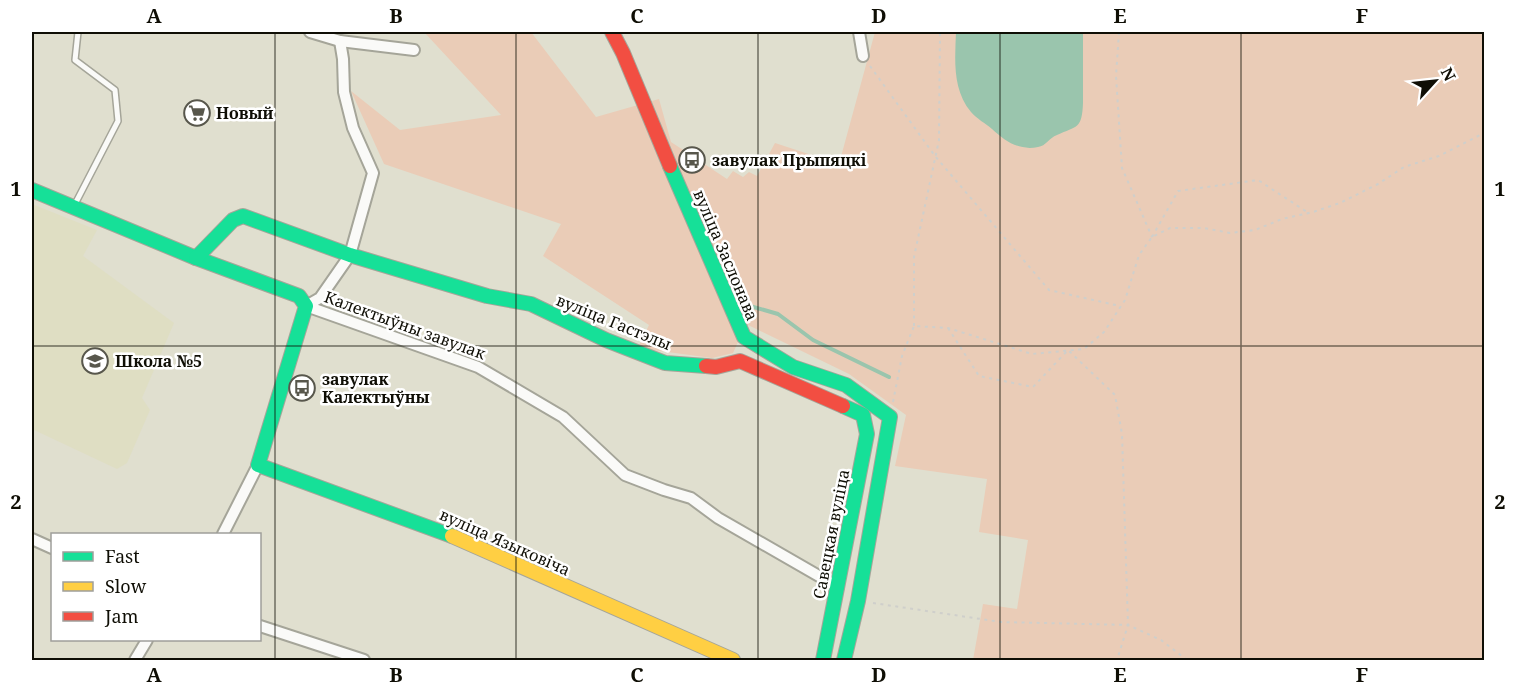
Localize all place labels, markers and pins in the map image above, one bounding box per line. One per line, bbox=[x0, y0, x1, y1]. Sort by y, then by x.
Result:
supermarket icon: Новый bbox=[182, 98, 212, 128]
place label: Новый bbox=[216, 102, 273, 124]
bus stop icon: завулак Прыпяцкі bbox=[677, 145, 707, 175]
place label: завулак Прыпяцкі bbox=[712, 149, 867, 171]
school or university icon: Школа №5 bbox=[80, 346, 110, 376]
place label: Школа №5 bbox=[115, 350, 202, 372]
place label: завулак Калектыўны bbox=[322, 368, 430, 408]
bus stop icon: завулак Калектыўны bbox=[287, 373, 317, 403]

